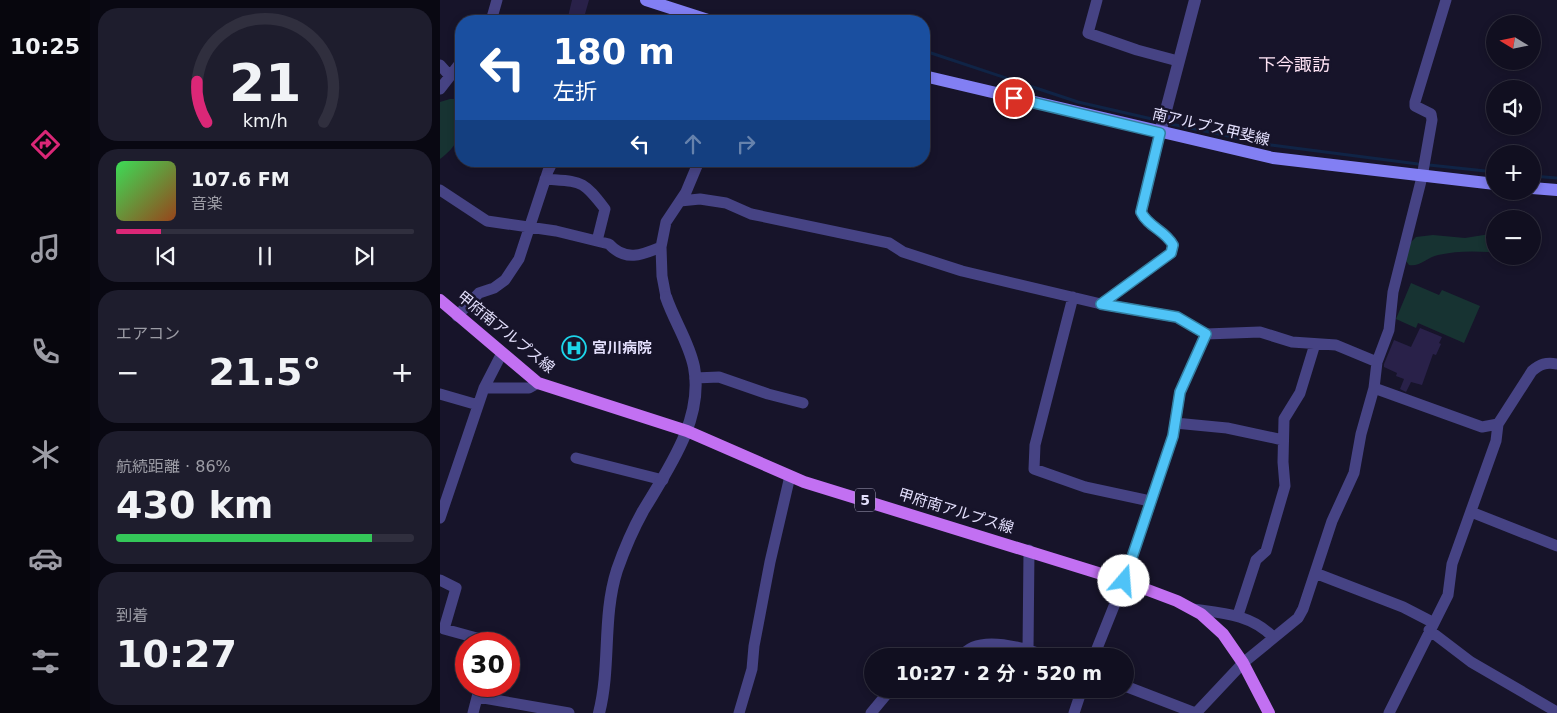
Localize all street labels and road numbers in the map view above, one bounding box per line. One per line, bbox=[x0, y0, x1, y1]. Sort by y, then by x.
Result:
street label: 南アルプス甲斐線 bbox=[1151, 105, 1271, 149]
street label: 甲府南アルプス線 bbox=[454, 287, 558, 377]
street label: 甲府南アルプス線 bbox=[896, 485, 1016, 537]
road number: 5 bbox=[855, 488, 875, 512]

